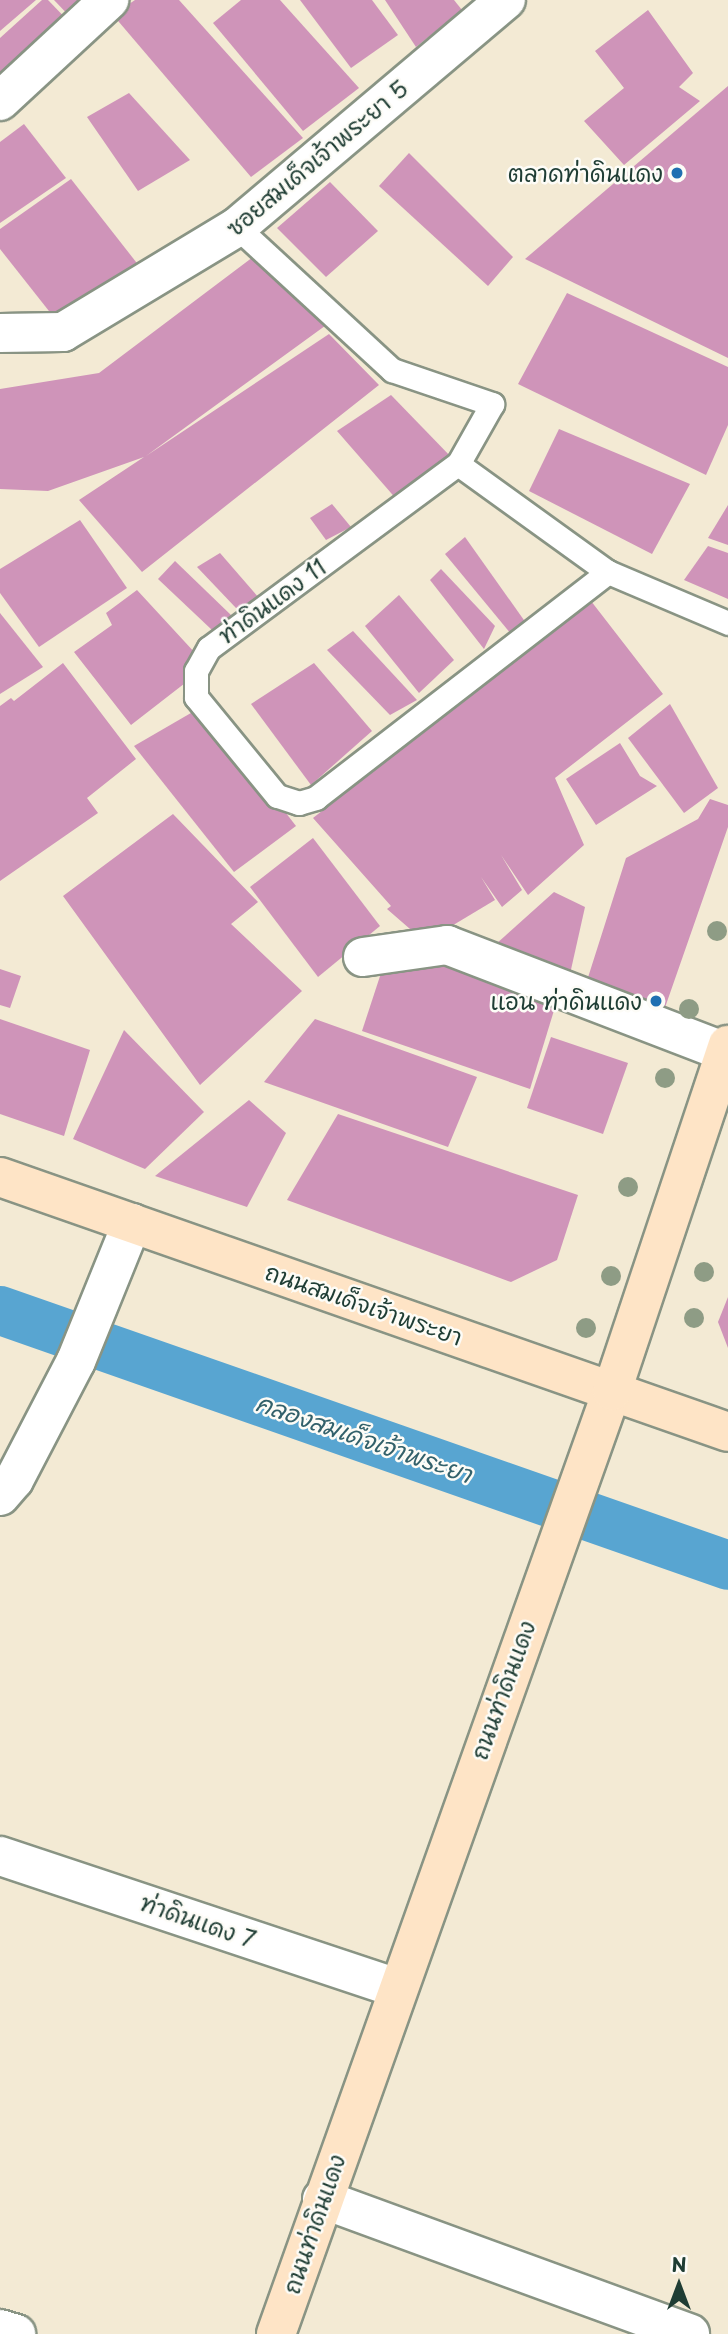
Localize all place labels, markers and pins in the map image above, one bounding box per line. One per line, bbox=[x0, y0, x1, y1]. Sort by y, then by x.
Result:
place label: ตลาดท่าดินแดง bbox=[508, 159, 663, 187]
marker: ตลาดท่าดินแดง bbox=[669, 165, 685, 181]
place label: แอน ท่าดินแดง bbox=[490, 987, 642, 1015]
marker: แอน ท่าดินแดง bbox=[648, 993, 664, 1009]

